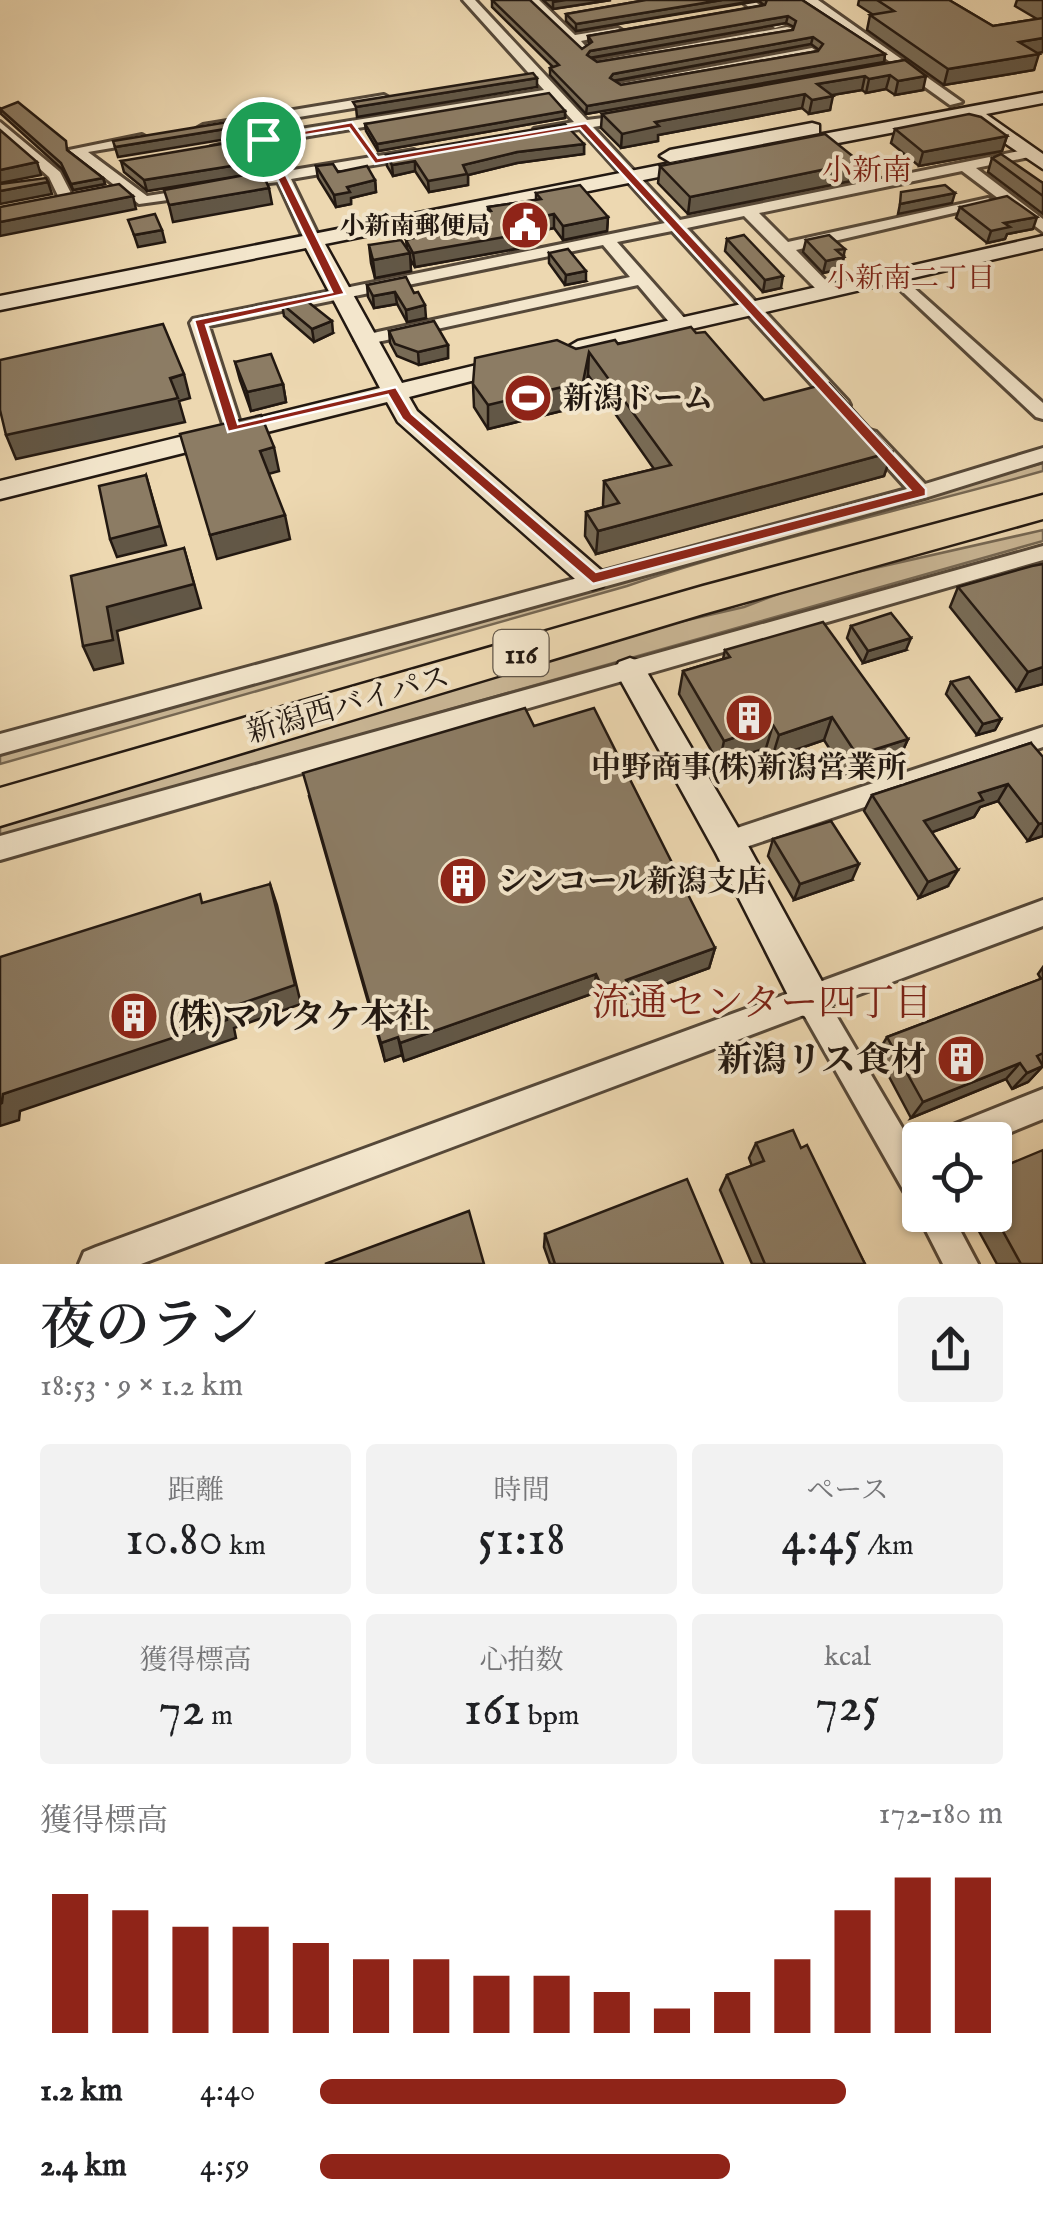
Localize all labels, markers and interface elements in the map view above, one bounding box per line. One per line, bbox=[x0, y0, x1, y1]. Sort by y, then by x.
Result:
pin bbox=[221, 97, 306, 182]
icon: arrive bbox=[236, 112, 291, 167]
district label: 小新南 bbox=[822, 153, 912, 191]
public building icon: 小新南郵便局 bbox=[499, 199, 551, 251]
place label: 小新南郵便局 bbox=[340, 211, 490, 243]
district label: 小新南二丁目 bbox=[827, 262, 995, 297]
sports icon: 新潟ドーム bbox=[502, 372, 554, 424]
place label: 新潟ドーム bbox=[563, 381, 713, 419]
road number: 116 bbox=[494, 630, 548, 676]
street label: 新潟西バイパス bbox=[243, 659, 454, 753]
building icon: 中野商事(株)新潟営業所 bbox=[723, 692, 775, 744]
place label: 中野商事(株)新潟営業所 bbox=[591, 750, 907, 788]
building icon: シンコール新潟支店 bbox=[437, 855, 489, 907]
place label: シンコール新潟支店 bbox=[498, 864, 767, 902]
district label: 流通センター四丁目 bbox=[592, 981, 932, 1029]
building icon: (株)マルタケ本社 bbox=[108, 990, 160, 1042]
place label: (株)マルタケ本社 bbox=[169, 996, 431, 1041]
building icon: 新潟リス食材 bbox=[935, 1033, 987, 1085]
place label: 新潟リス食材 bbox=[717, 1039, 926, 1084]
map controls bbox=[902, 1122, 1012, 1232]
button: locate bbox=[902, 1122, 1012, 1232]
text: 夜のラン bbox=[40, 1293, 260, 1363]
button: share bbox=[898, 1297, 1003, 1402]
text: 18:53 · 9 × 1.2 km bbox=[40, 1366, 243, 1407]
text: 距離 bbox=[167, 1474, 224, 1509]
text: 時間 bbox=[493, 1474, 550, 1509]
text: ペース bbox=[806, 1474, 889, 1509]
text: 10.80 bbox=[125, 1509, 223, 1572]
text: 51:18 bbox=[477, 1509, 566, 1572]
text: 4:45 bbox=[781, 1509, 861, 1572]
text: km bbox=[223, 1529, 266, 1564]
text: /km bbox=[861, 1529, 914, 1564]
text: kcal bbox=[824, 1640, 871, 1675]
text: 獲得標高 bbox=[139, 1644, 252, 1679]
text: 心拍数 bbox=[479, 1644, 564, 1679]
text: 725 bbox=[815, 1675, 880, 1738]
text: 72 bbox=[158, 1679, 205, 1742]
text: 161 bbox=[464, 1679, 522, 1742]
text: m bbox=[205, 1699, 233, 1734]
text: bpm bbox=[522, 1699, 579, 1734]
text: 172–180 m bbox=[879, 1794, 1003, 1835]
text: 獲得標高 bbox=[40, 1802, 168, 1843]
text: 1.2 km bbox=[40, 2071, 123, 2112]
text: 4:40 bbox=[200, 2071, 256, 2112]
text: 2.4 km bbox=[40, 2146, 127, 2187]
text: 4:59 bbox=[200, 2146, 250, 2187]

